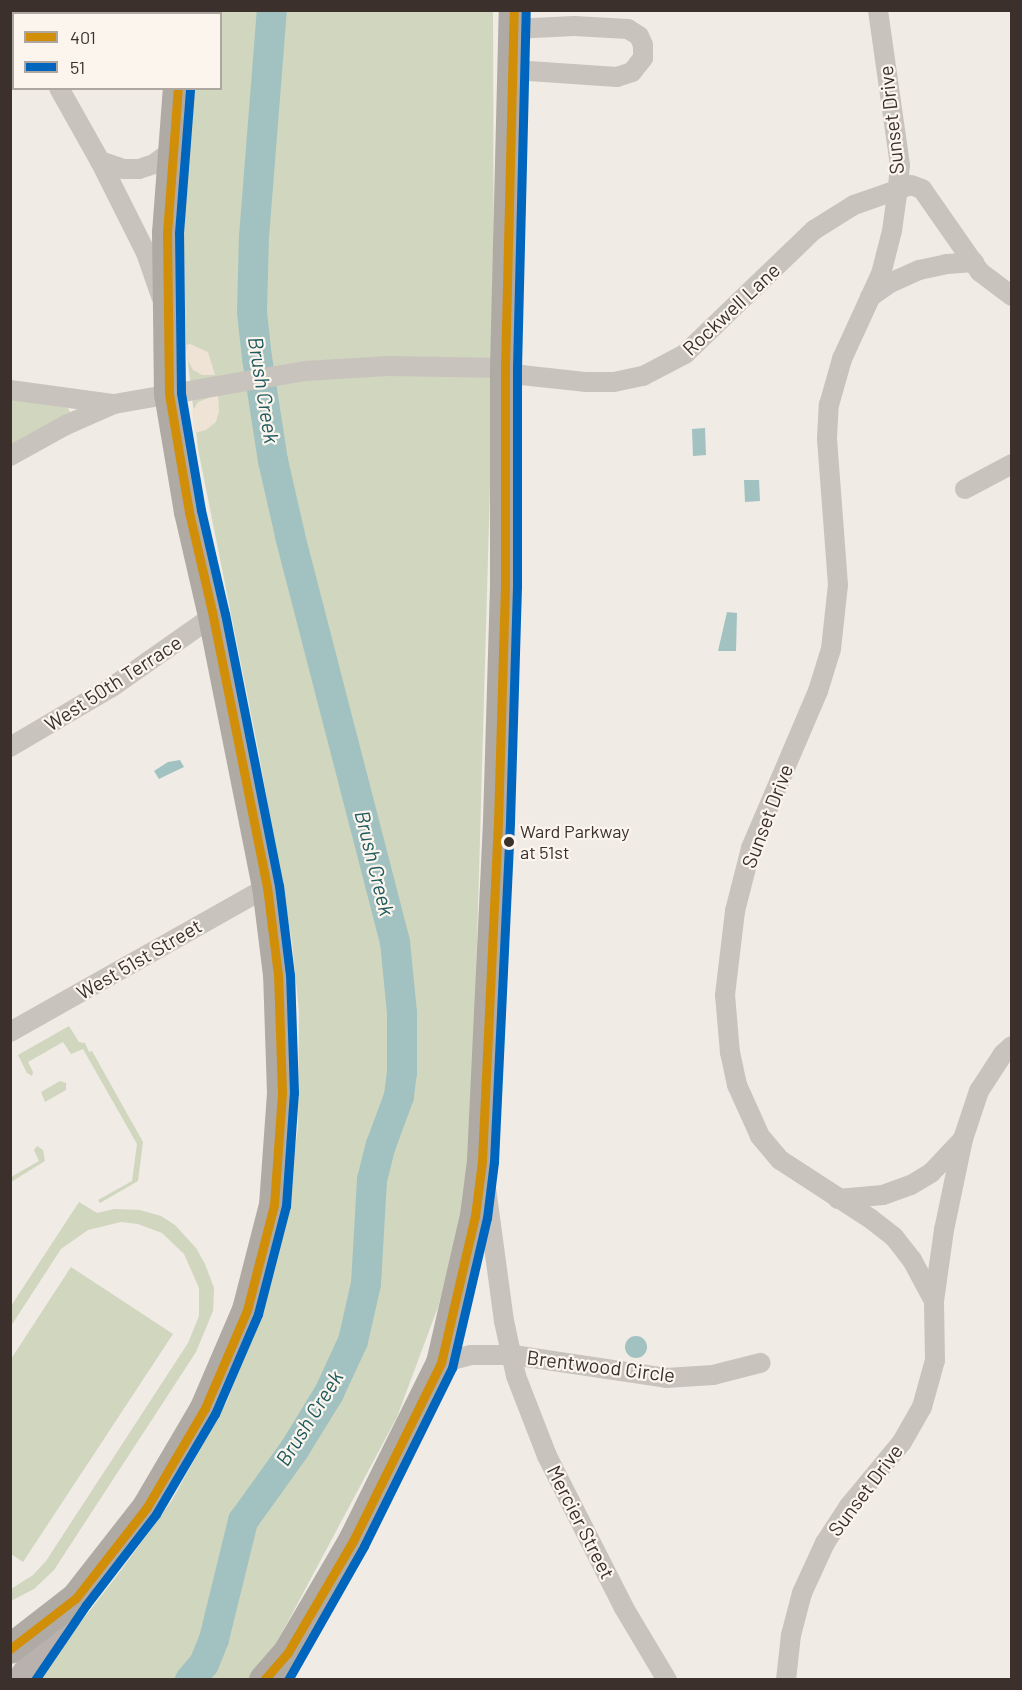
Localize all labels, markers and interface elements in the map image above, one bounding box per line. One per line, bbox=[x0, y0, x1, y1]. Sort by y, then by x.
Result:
legend bbox=[12, 12, 222, 90]
text: 401 bbox=[70, 26, 96, 48]
text: 51 bbox=[70, 56, 85, 78]
street label: Sunset Drive bbox=[873, 64, 909, 176]
street label: Rockwell Lane bbox=[677, 258, 785, 360]
water label: Brush Creek bbox=[243, 335, 285, 445]
street label: West 50th Terrace bbox=[40, 630, 186, 736]
street label: Sunset Drive bbox=[736, 761, 798, 871]
water label: Brush Creek bbox=[350, 808, 400, 918]
place label: Ward Parkway at 51st bbox=[520, 821, 630, 864]
marker: Ward Parkway at 51st bbox=[503, 836, 515, 848]
street label: West 51st Street bbox=[72, 914, 206, 1004]
street label: Brentwood Circle bbox=[525, 1345, 677, 1387]
water label: Brush Creek bbox=[270, 1366, 348, 1470]
street label: Sunset Drive bbox=[823, 1439, 907, 1541]
street label: Mercier Street bbox=[542, 1461, 620, 1583]

